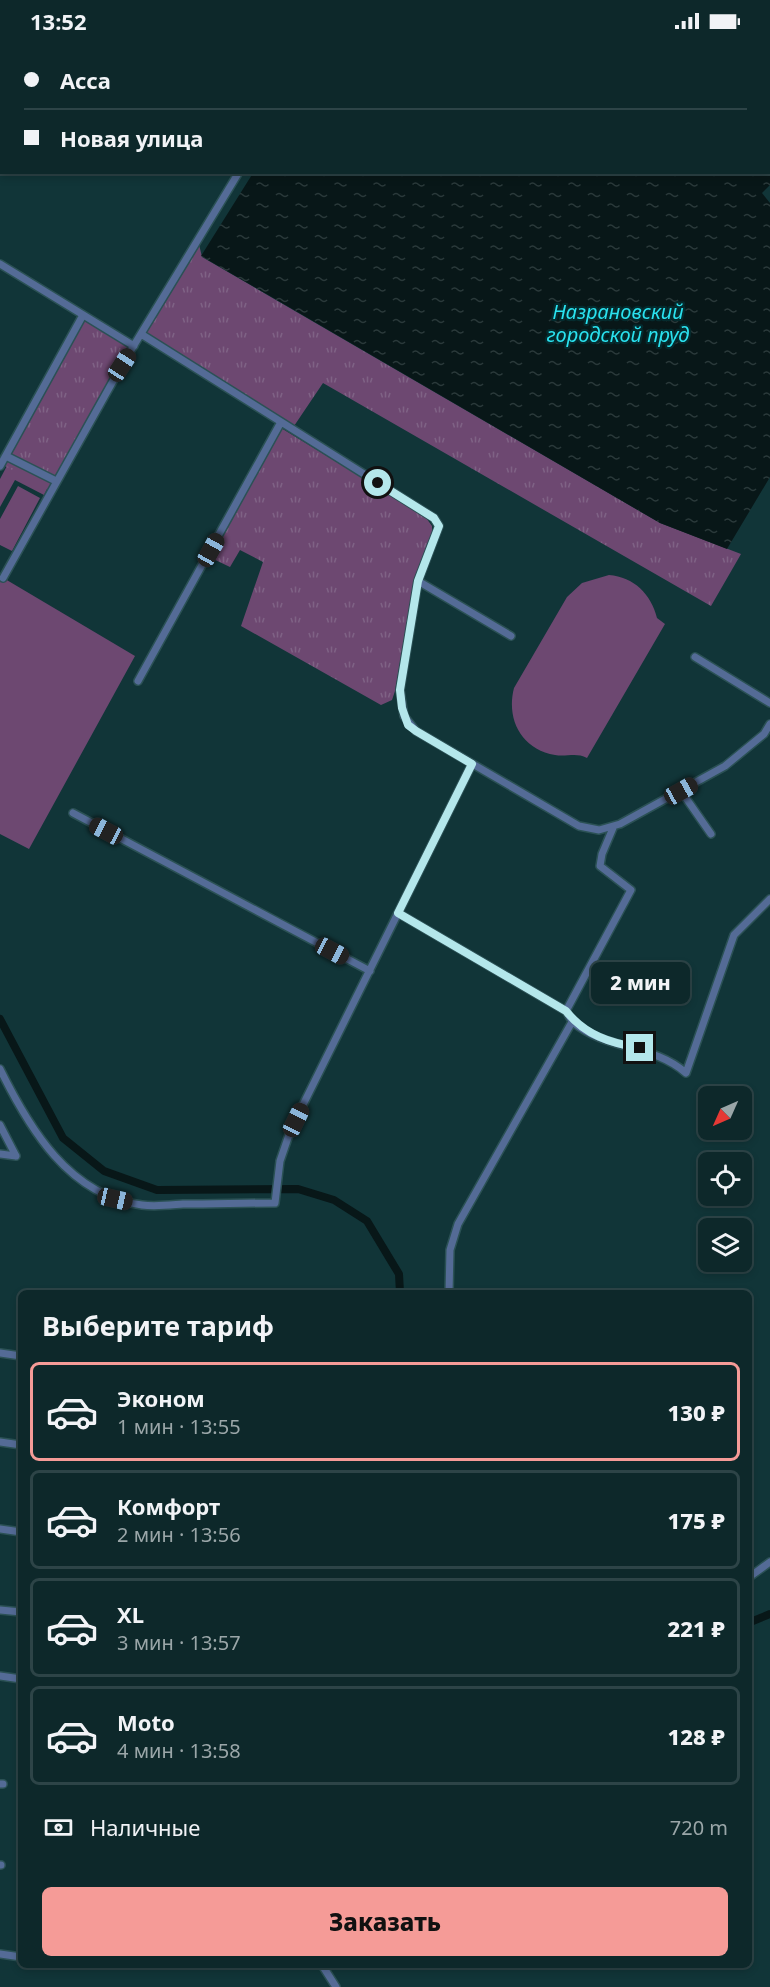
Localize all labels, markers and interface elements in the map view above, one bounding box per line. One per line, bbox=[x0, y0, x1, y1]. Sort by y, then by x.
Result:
text: 13:52 bbox=[30, 6, 87, 36]
text: Асса bbox=[60, 65, 111, 95]
text: Новая улица bbox=[60, 123, 203, 153]
water label: Назрановский городской пруд bbox=[547, 298, 689, 348]
car bbox=[105, 345, 139, 385]
route start bbox=[364, 469, 391, 496]
car bbox=[194, 530, 228, 570]
car bbox=[661, 774, 701, 808]
car bbox=[86, 815, 126, 847]
car bbox=[312, 935, 352, 967]
callout: 2 мин bbox=[590, 961, 690, 1003]
text: 2 мин bbox=[610, 969, 671, 996]
route end bbox=[626, 1034, 653, 1061]
north arrow bbox=[698, 1086, 752, 1140]
map controls bbox=[698, 1086, 752, 1272]
car bbox=[280, 1100, 312, 1140]
button: locate bbox=[698, 1152, 752, 1206]
car bbox=[95, 1186, 135, 1212]
button: layers bbox=[698, 1218, 752, 1272]
text: Выберите тариф bbox=[42, 1307, 274, 1344]
text: Эконом bbox=[117, 1383, 205, 1413]
icon: car bbox=[45, 1385, 99, 1439]
text: 130 ₽ bbox=[668, 1397, 725, 1427]
text: 1 мин · 13:55 bbox=[117, 1413, 241, 1440]
text: Комфорт bbox=[117, 1491, 220, 1521]
icon: car bbox=[45, 1493, 99, 1547]
text: 175 ₽ bbox=[668, 1505, 725, 1535]
text: 2 мин · 13:56 bbox=[117, 1521, 241, 1548]
text: XL bbox=[117, 1599, 144, 1629]
icon: car bbox=[45, 1601, 99, 1655]
text: 221 ₽ bbox=[668, 1613, 725, 1643]
text: 3 мин · 13:57 bbox=[117, 1629, 241, 1656]
text: Moto bbox=[117, 1707, 175, 1737]
icon: car bbox=[45, 1709, 99, 1763]
text: 128 ₽ bbox=[668, 1721, 725, 1751]
text: 4 мин · 13:58 bbox=[117, 1737, 241, 1764]
icon: cash bbox=[42, 1811, 75, 1844]
text: Наличные bbox=[90, 1812, 200, 1842]
text: 720 m bbox=[670, 1814, 728, 1841]
button: Заказать bbox=[42, 1887, 728, 1956]

